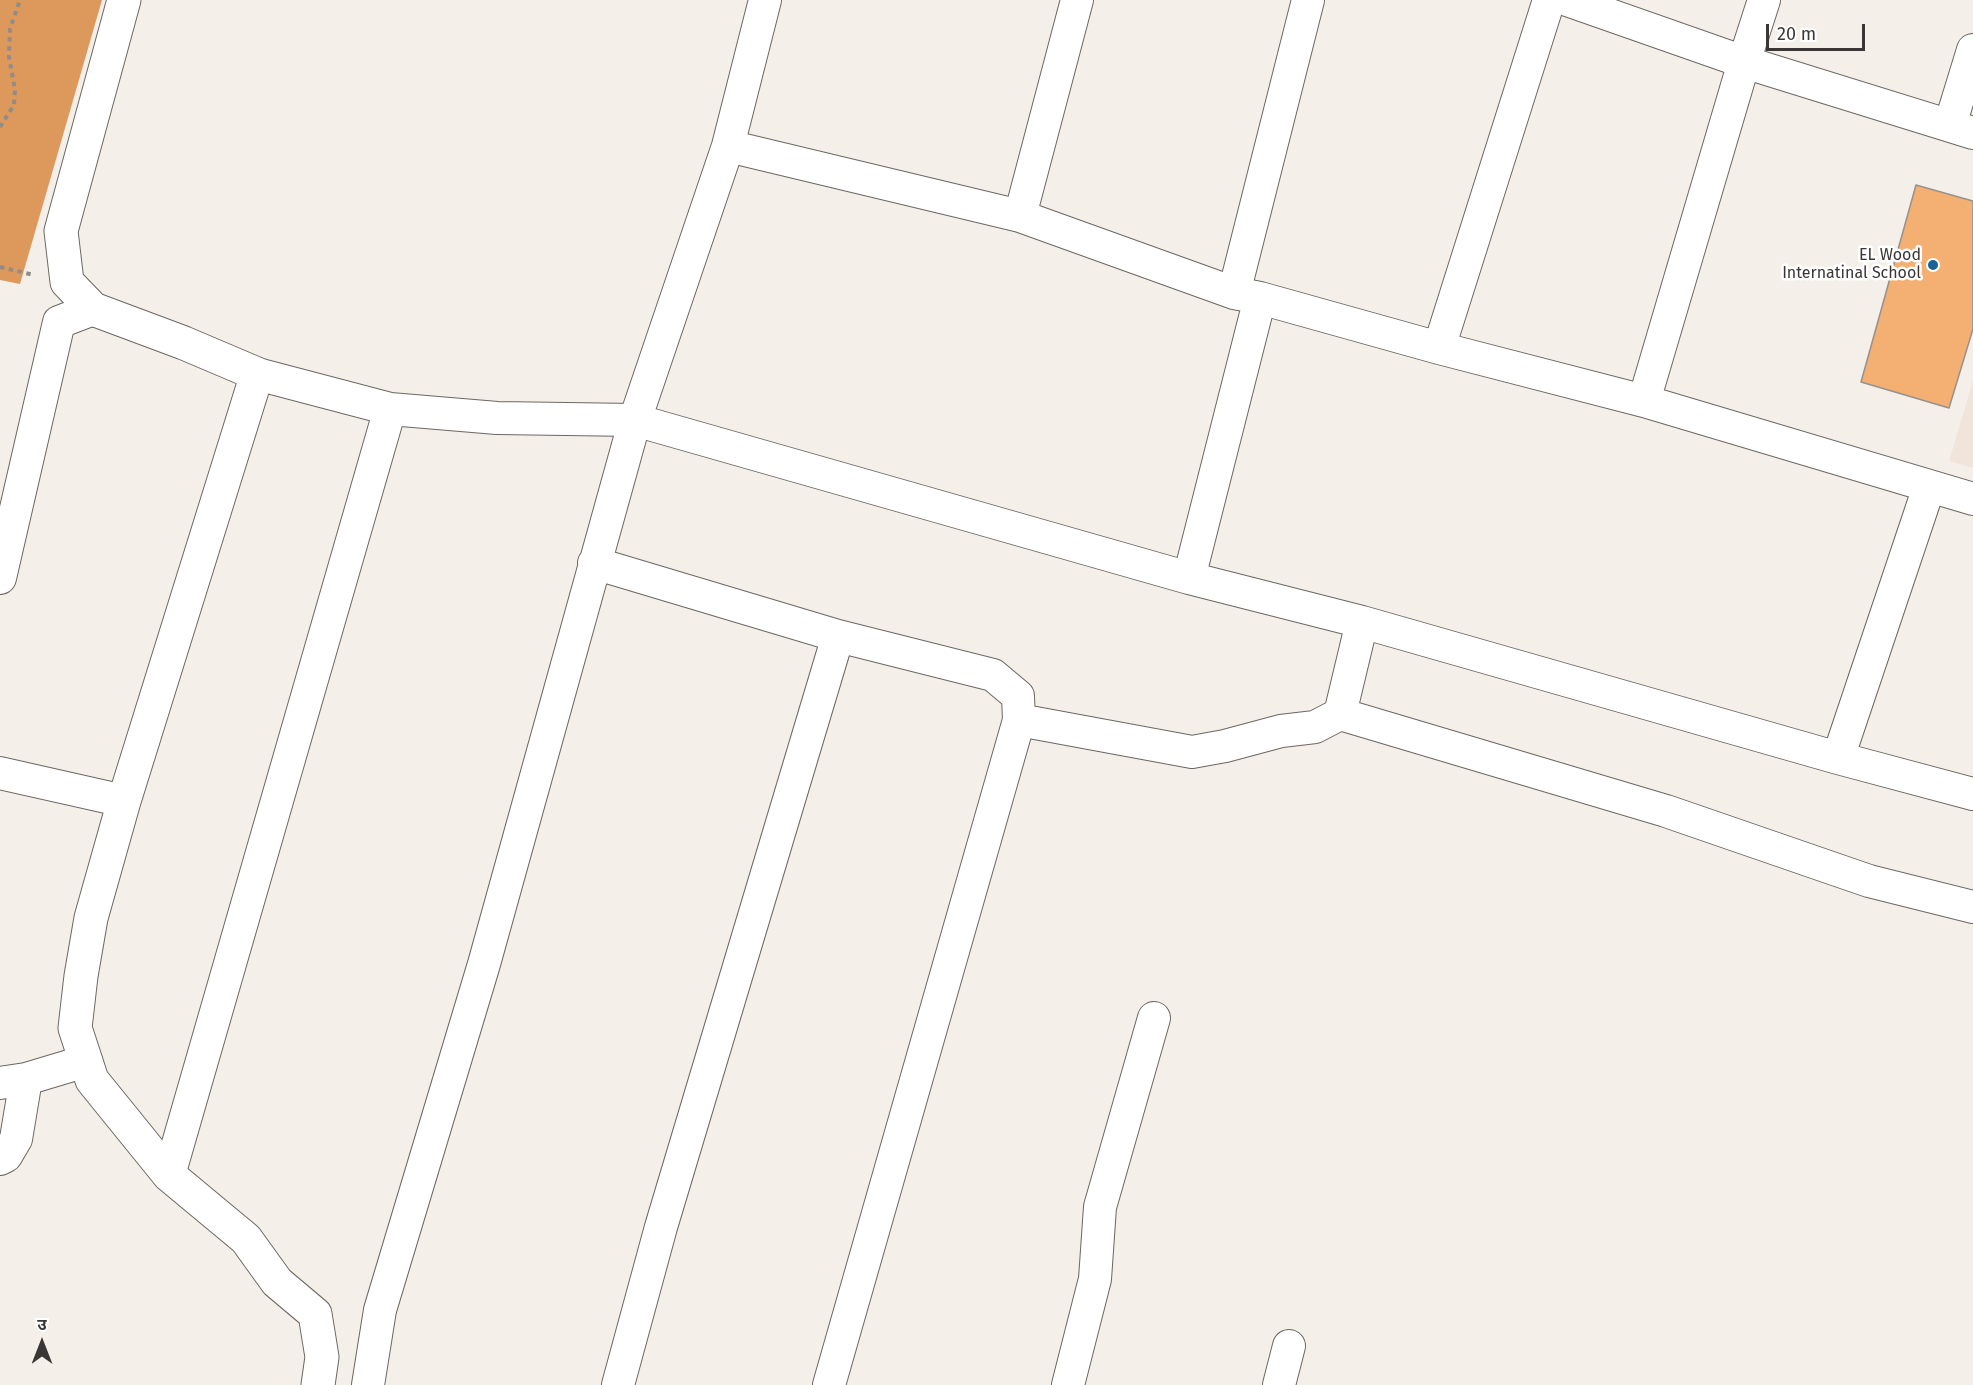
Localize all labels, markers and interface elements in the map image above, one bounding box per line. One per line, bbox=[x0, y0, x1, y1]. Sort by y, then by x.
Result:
scale bar bbox=[1769, 12, 1868, 50]
text: 20 m bbox=[1777, 23, 1816, 45]
place label: EL Wood Internatinal School bbox=[1782, 246, 1921, 284]
marker: EL Wood Internatinal School bbox=[1926, 258, 1940, 272]
north arrow bbox=[12, 1313, 72, 1373]
text: उ bbox=[37, 1315, 47, 1334]

